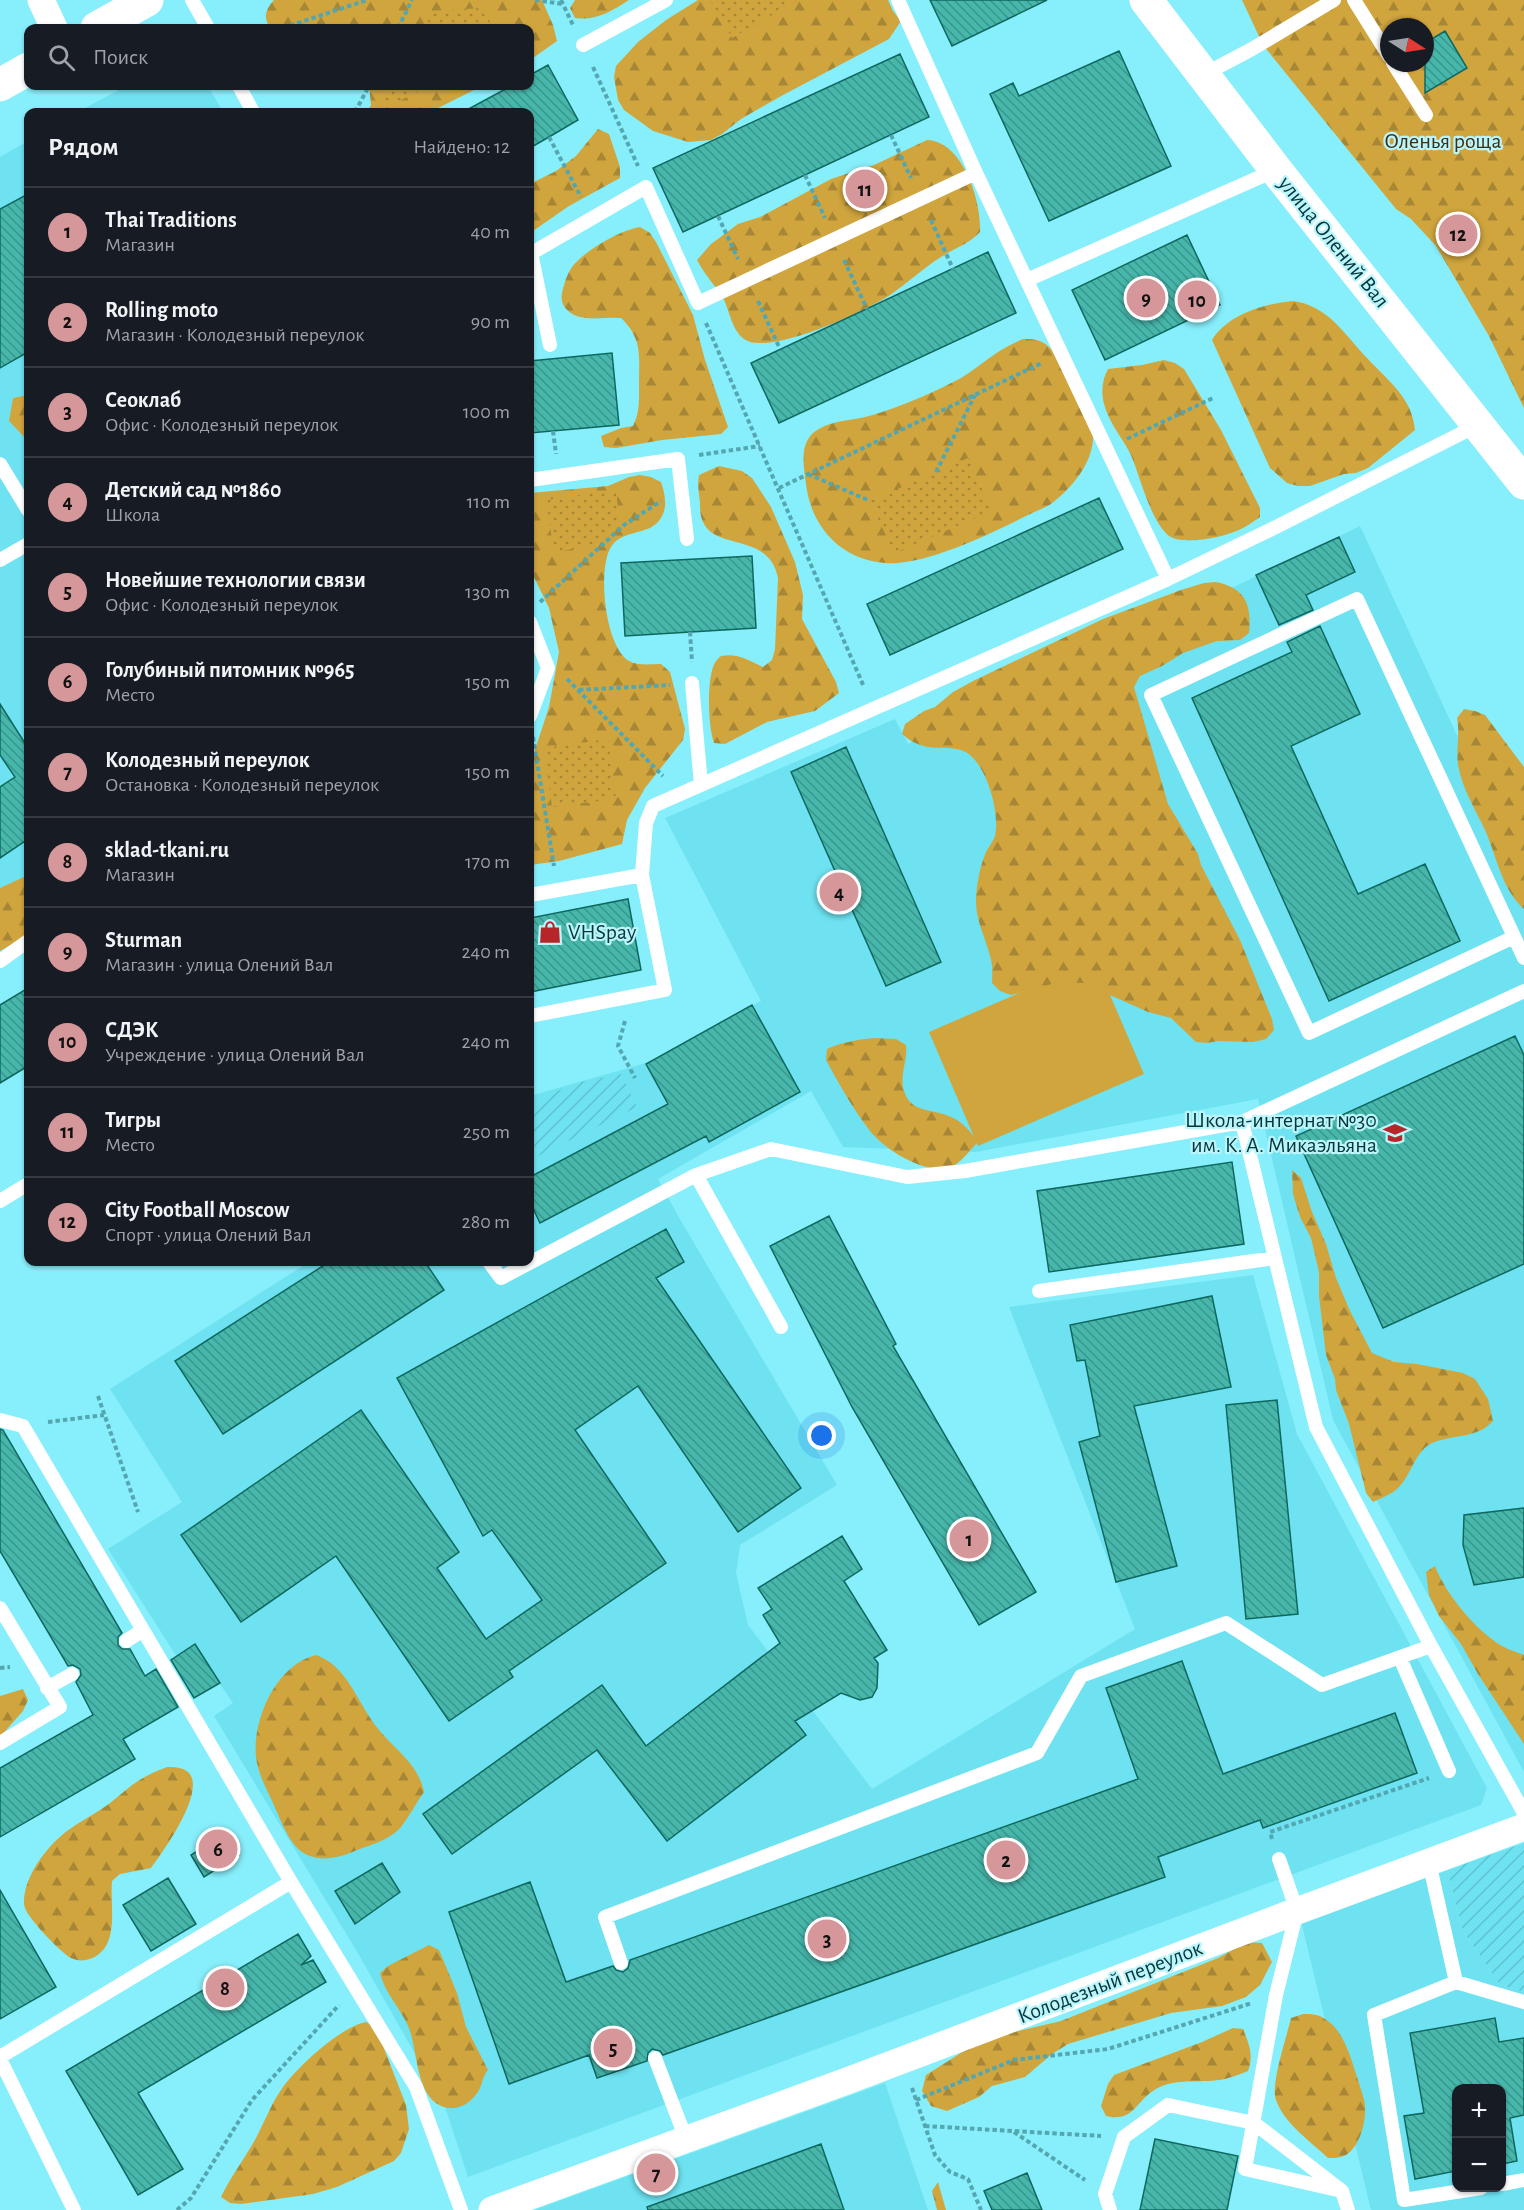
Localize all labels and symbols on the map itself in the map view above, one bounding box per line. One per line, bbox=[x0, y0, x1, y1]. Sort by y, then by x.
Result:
north arrow bbox=[1380, 18, 1434, 72]
park label: Оленья роща bbox=[1384, 130, 1502, 152]
pin: 11 bbox=[846, 166, 884, 212]
street label: улица Олений Вал bbox=[1274, 171, 1393, 312]
pin: 12 bbox=[1438, 212, 1478, 256]
pin: 9 bbox=[1126, 276, 1166, 320]
pin: 10 bbox=[1178, 278, 1216, 322]
pin: 4 bbox=[820, 870, 858, 914]
shop icon: VHSpay bbox=[537, 919, 563, 945]
place label: VHSpay bbox=[568, 921, 637, 943]
place label: Школа-интернат №30 им. К. А. Микаэльяна bbox=[1185, 1109, 1377, 1156]
school or university icon: Школа-интернат №30 им. К. А. Микаэльяна bbox=[1382, 1120, 1408, 1146]
your location bbox=[807, 1421, 836, 1450]
pin: 1 bbox=[950, 1516, 988, 1562]
pin: 6 bbox=[198, 1826, 238, 1872]
pin: 2 bbox=[986, 1838, 1026, 1882]
pin: 3 bbox=[808, 1916, 846, 1962]
street label: Колодезный переулок bbox=[1015, 1937, 1205, 2027]
pin: 8 bbox=[206, 1966, 244, 2010]
pin: 5 bbox=[594, 2026, 632, 2070]
pin: 7 bbox=[636, 2150, 676, 2196]

